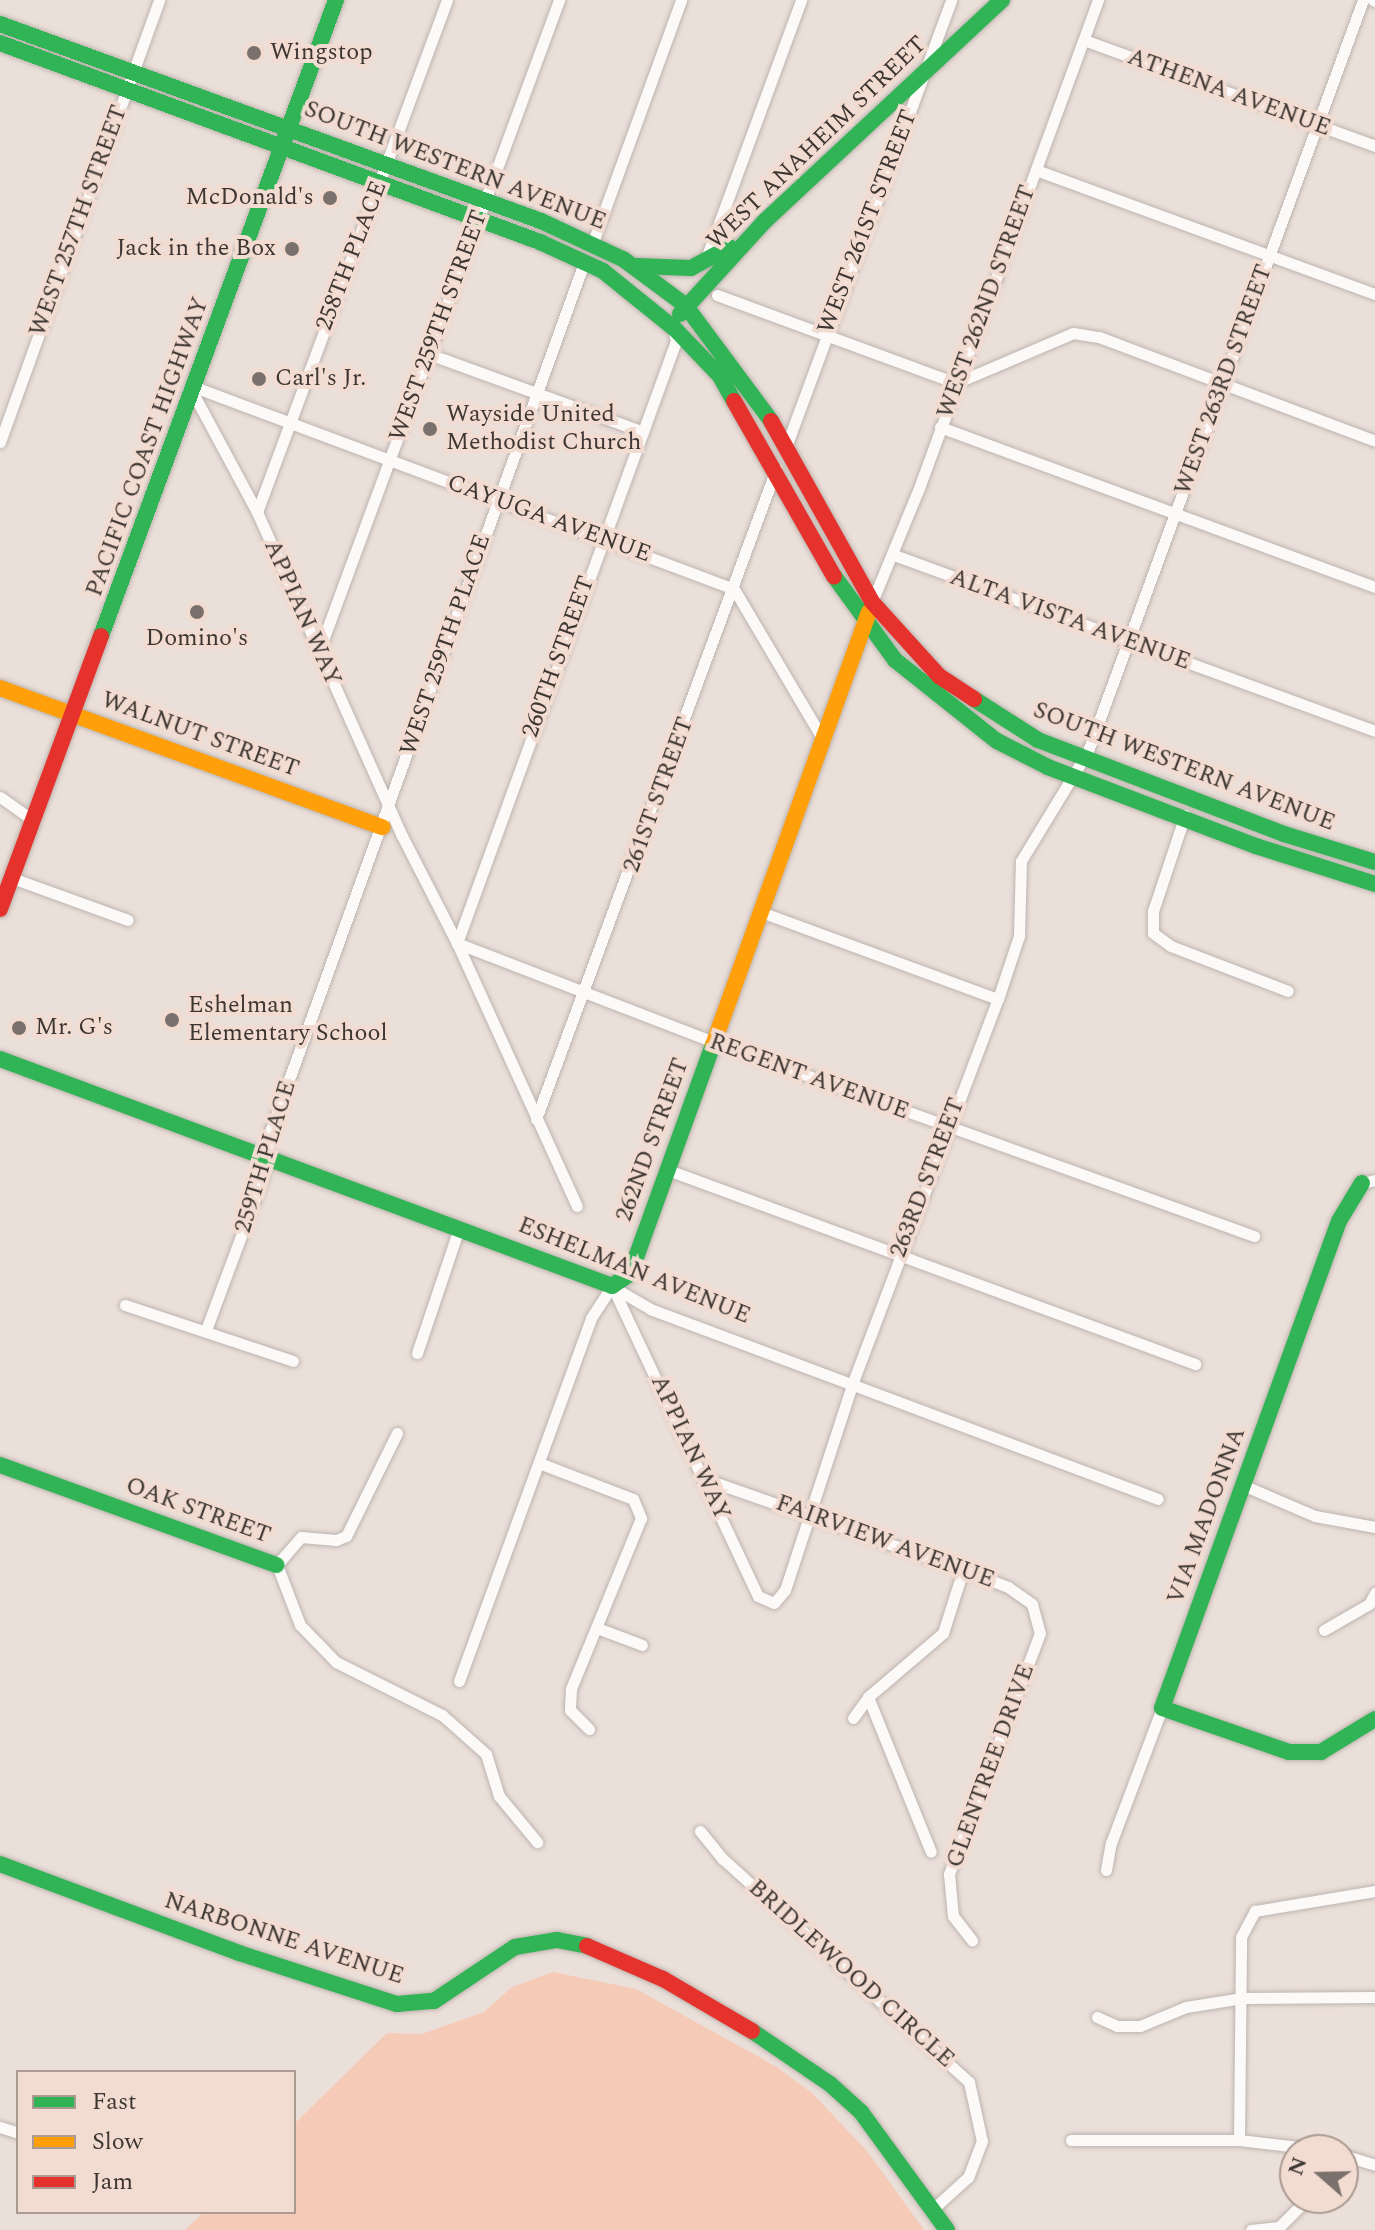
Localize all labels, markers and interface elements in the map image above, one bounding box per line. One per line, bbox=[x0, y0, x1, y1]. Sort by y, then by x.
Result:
street label: WEST ANAHEIM STREET bbox=[701, 30, 933, 256]
place label: Wingstop bbox=[270, 39, 373, 67]
street label: ATHENA AVENUE bbox=[1123, 43, 1335, 143]
marker: Wingstop bbox=[245, 44, 263, 62]
street label: SOUTH WESTERN AVENUE bbox=[300, 95, 610, 237]
street label: WEST 257TH STREET bbox=[24, 101, 134, 341]
street label: WEST 261ST STREET bbox=[812, 106, 924, 338]
street label: 258TH PLACE bbox=[310, 177, 394, 335]
street label: WEST 262ND STREET bbox=[931, 182, 1043, 422]
place label: McDonald's bbox=[186, 184, 314, 212]
marker: McDonald's bbox=[321, 189, 339, 207]
street label: WEST 259TH STREET bbox=[384, 206, 494, 446]
place label: Jack in the Box bbox=[117, 235, 276, 263]
marker: Jack in the Box bbox=[283, 240, 301, 258]
street label: WEST 263RD STREET bbox=[1169, 261, 1279, 499]
street label: PACIFIC COAST HIGHWAY bbox=[80, 293, 216, 601]
place label: Carl's Jr. bbox=[275, 365, 366, 393]
marker: Carl's Jr. bbox=[250, 370, 268, 388]
place label: Wayside United Methodist Church bbox=[446, 401, 642, 457]
marker: Wayside United Methodist Church bbox=[421, 420, 439, 438]
street label: CAYUGA AVENUE bbox=[443, 469, 655, 569]
street label: WEST 259TH PLACE bbox=[395, 531, 497, 759]
street label: APPIAN WAY bbox=[257, 535, 347, 691]
street label: ALTA VISTA AVENUE bbox=[946, 563, 1194, 677]
street label: 260TH STREET bbox=[516, 572, 602, 742]
marker: Domino's bbox=[188, 603, 206, 621]
place label: Domino's bbox=[146, 625, 248, 653]
street label: WALNUT STREET bbox=[97, 686, 303, 784]
street label: SOUTH WESTERN AVENUE bbox=[1029, 696, 1339, 838]
street label: 261ST STREET bbox=[618, 713, 700, 877]
place label: Eshelman Elementary School bbox=[188, 992, 388, 1048]
marker: Eshelman Elementary School bbox=[163, 1011, 181, 1029]
place label: Mr. G's bbox=[35, 1014, 113, 1042]
marker: Mr. G's bbox=[10, 1019, 28, 1037]
street label: REGENT AVENUE bbox=[705, 1028, 913, 1126]
street label: 262ND STREET bbox=[610, 1054, 696, 1226]
street label: 259TH PLACE bbox=[229, 1077, 303, 1237]
street label: 263RD STREET bbox=[884, 1094, 972, 1262]
street label: ESHELMAN AVENUE bbox=[514, 1211, 754, 1331]
street label: APPIAN WAY bbox=[644, 1371, 736, 1525]
street label: VIA MADONNA bbox=[1162, 1424, 1252, 1608]
street label: OAK STREET bbox=[122, 1471, 274, 1551]
street label: FAIRVIEW AVENUE bbox=[772, 1489, 998, 1595]
street label: GLENTREE DRIVE bbox=[941, 1660, 1041, 1872]
street label: BRIDLEWOOD CIRCLE bbox=[742, 1874, 960, 2074]
street label: NARBONNE AVENUE bbox=[161, 1887, 407, 1991]
legend bbox=[16, 2070, 296, 2214]
text: Fast bbox=[92, 2084, 137, 2120]
text: Slow bbox=[92, 2124, 143, 2160]
north arrow bbox=[1279, 2134, 1359, 2214]
text: N bbox=[1279, 2152, 1316, 2180]
text: Jam bbox=[92, 2164, 133, 2200]

